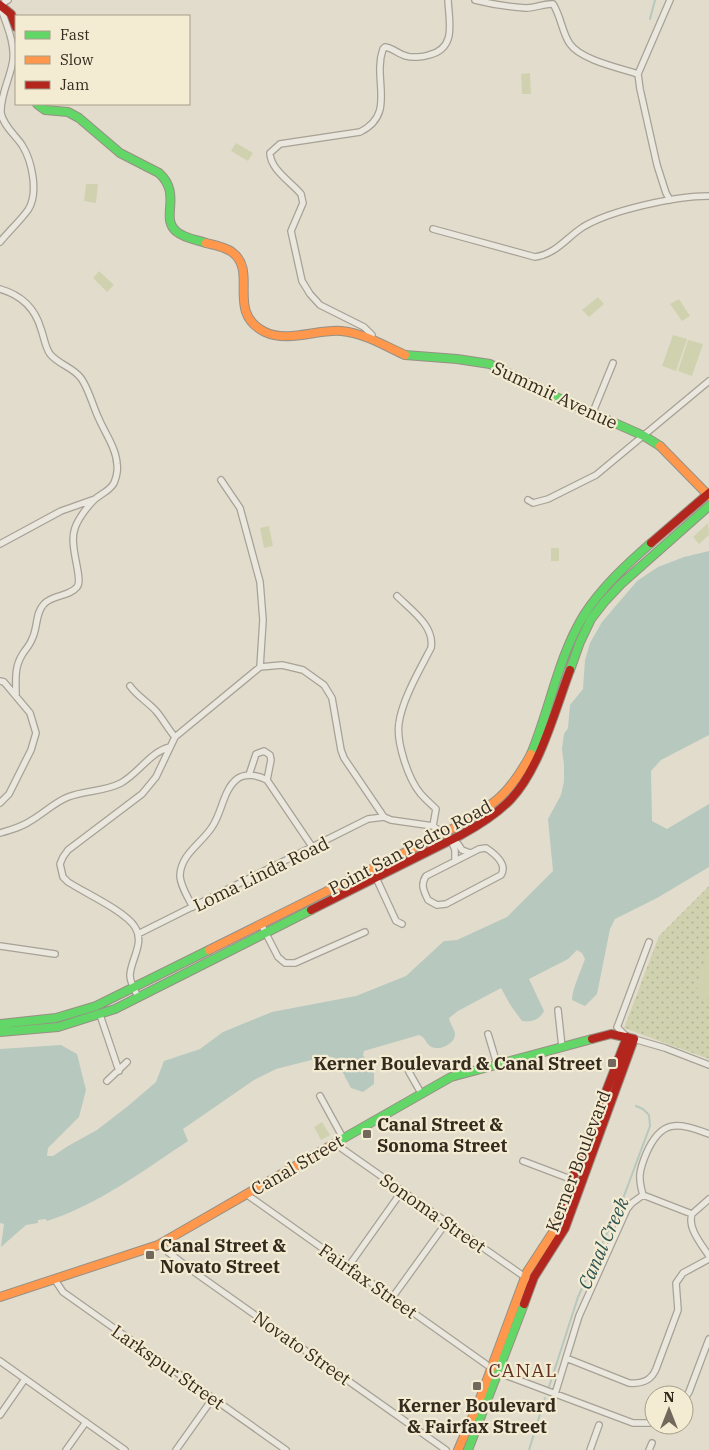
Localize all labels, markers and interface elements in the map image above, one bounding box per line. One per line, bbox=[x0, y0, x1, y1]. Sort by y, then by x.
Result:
legend bbox=[15, 15, 190, 105]
text: Fast bbox=[60, 25, 90, 44]
text: Slow bbox=[60, 50, 94, 69]
text: Jam bbox=[60, 75, 89, 94]
street label: Summit Avenue bbox=[489, 356, 621, 434]
street label: Point San Pedro Road bbox=[324, 794, 496, 900]
street label: Loma Linda Road bbox=[190, 831, 332, 917]
place label: Kerner Boulevard & Canal Street bbox=[313, 1052, 602, 1075]
marker: Kerner Boulevard & Canal Street bbox=[606, 1057, 618, 1069]
street label: Kerner Boulevard bbox=[540, 1087, 616, 1235]
place label: Canal Street & Sonoma Street bbox=[377, 1113, 507, 1157]
marker: Canal Street & Sonoma Street bbox=[361, 1128, 373, 1140]
street label: Canal Street bbox=[247, 1129, 347, 1201]
street label: Sonoma Street bbox=[376, 1168, 490, 1258]
water label: Canal Creek bbox=[572, 1192, 634, 1293]
place label: Canal Street & Novato Street bbox=[160, 1234, 286, 1278]
street label: Fairfax Street bbox=[314, 1239, 422, 1323]
marker: Canal Street & Novato Street bbox=[144, 1249, 156, 1261]
street label: Novato Street bbox=[249, 1306, 355, 1390]
street label: Larkspur Street bbox=[107, 1320, 229, 1414]
district label: CANAL bbox=[489, 1358, 558, 1382]
marker: Kerner Boulevard & Fairfax Street bbox=[471, 1380, 483, 1392]
north arrow bbox=[644, 1385, 694, 1435]
text: N bbox=[663, 1388, 675, 1406]
place label: Kerner Boulevard & Fairfax Street bbox=[398, 1394, 556, 1438]

